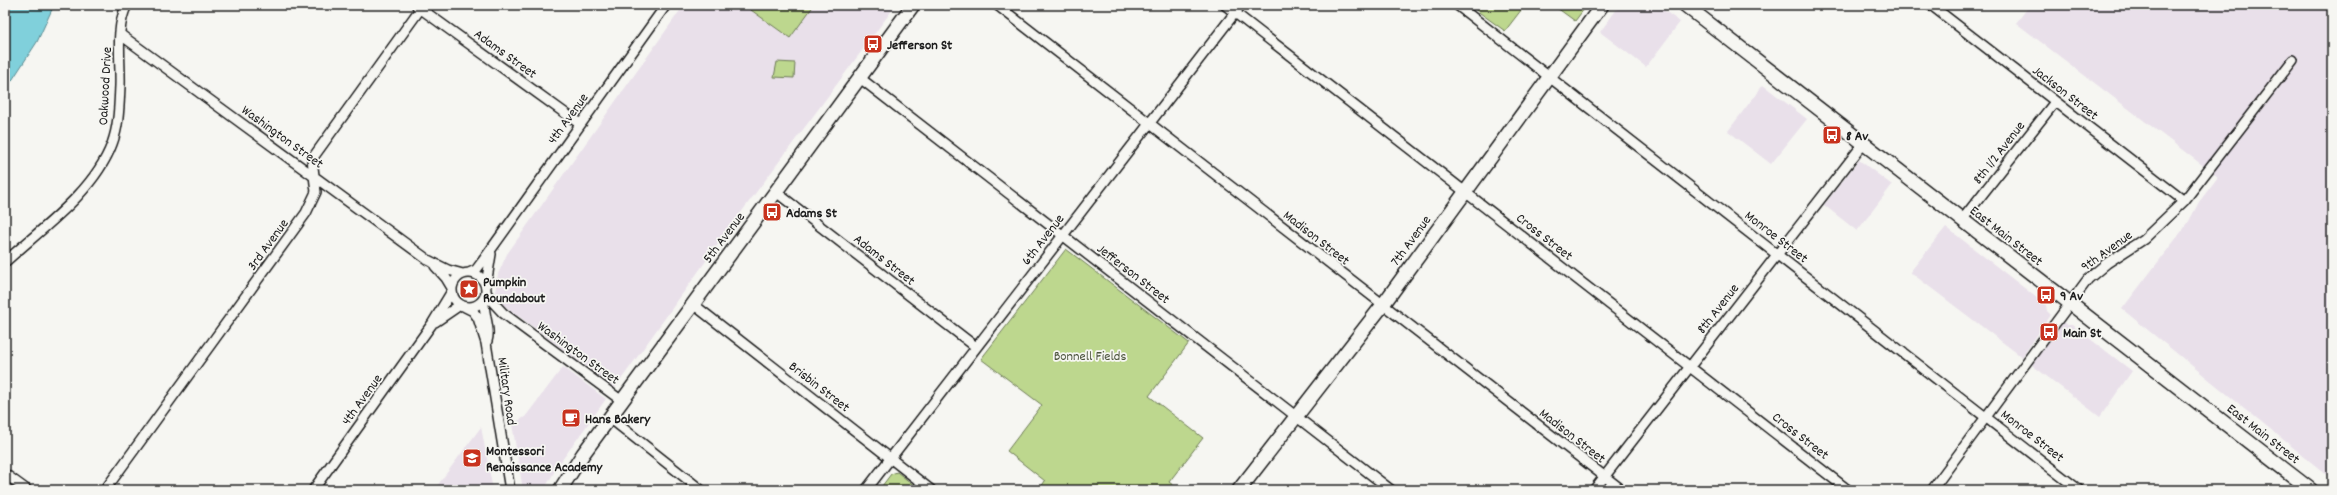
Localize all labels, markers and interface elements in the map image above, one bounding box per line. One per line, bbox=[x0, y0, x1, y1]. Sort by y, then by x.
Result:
street label: Adams Street bbox=[469, 25, 540, 84]
bus stop icon: Jefferson St bbox=[862, 33, 884, 55]
place label: Jefferson St bbox=[887, 36, 953, 56]
street label: Oakwood Drive bbox=[94, 46, 118, 126]
street label: Jackson Street bbox=[2028, 61, 2102, 126]
street label: 4th Avenue bbox=[543, 89, 594, 149]
street label: Washington Street bbox=[237, 101, 327, 174]
street label: 8th 1/2 Avenue bbox=[1969, 117, 2031, 189]
bus stop icon: 8 Av bbox=[1821, 124, 1843, 146]
place label: 8 Av bbox=[1846, 127, 1868, 147]
bus stop icon: Adams St bbox=[761, 201, 783, 223]
street label: East Main Street bbox=[1965, 202, 2047, 272]
place label: Adams St bbox=[786, 204, 838, 224]
street label: Madison Street bbox=[1278, 206, 1353, 271]
street label: Monroe Street bbox=[1740, 206, 1812, 269]
street label: 5th Avenue bbox=[699, 208, 751, 268]
street label: Cross Street bbox=[1511, 209, 1576, 266]
street label: 6th Avenue bbox=[1017, 210, 1070, 270]
street label: 7th Avenue bbox=[1386, 212, 1437, 271]
street label: 3rd Avenue bbox=[243, 215, 294, 275]
street label: 9th Avenue bbox=[2077, 226, 2137, 277]
street label: Adams Street bbox=[849, 230, 919, 291]
street label: Jefferson Street bbox=[1092, 240, 1174, 310]
place label: Pumpkin Roundabout bbox=[483, 273, 546, 309]
place icon: Pumpkin Roundabout bbox=[458, 278, 480, 300]
street label: 8th Avenue bbox=[1693, 280, 1745, 339]
bus stop icon: 9 Av bbox=[2035, 284, 2057, 306]
place label: 9 Av bbox=[2060, 287, 2083, 307]
street label: Washington Street bbox=[533, 317, 623, 390]
bus stop icon: Main St bbox=[2038, 321, 2060, 343]
place label: Main St bbox=[2063, 324, 2102, 344]
park label: Bonnell Fields bbox=[1054, 347, 1126, 367]
street label: Military Road bbox=[491, 356, 521, 427]
street label: Brisbin Street bbox=[784, 357, 854, 418]
street label: 4th Avenue bbox=[337, 370, 388, 430]
street label: East Main Street bbox=[2222, 400, 2304, 470]
street label: Madison Street bbox=[1534, 404, 1609, 469]
street label: Monroe Street bbox=[1996, 405, 2068, 468]
cafe icon: Hans Bakery bbox=[560, 407, 582, 429]
street label: Cross Street bbox=[1767, 408, 1832, 465]
place label: Hans Bakery bbox=[585, 410, 652, 430]
place label: Montessori Renaissance Academy bbox=[486, 442, 604, 478]
school or university icon: Montessori Renaissance Academy bbox=[461, 447, 483, 469]

